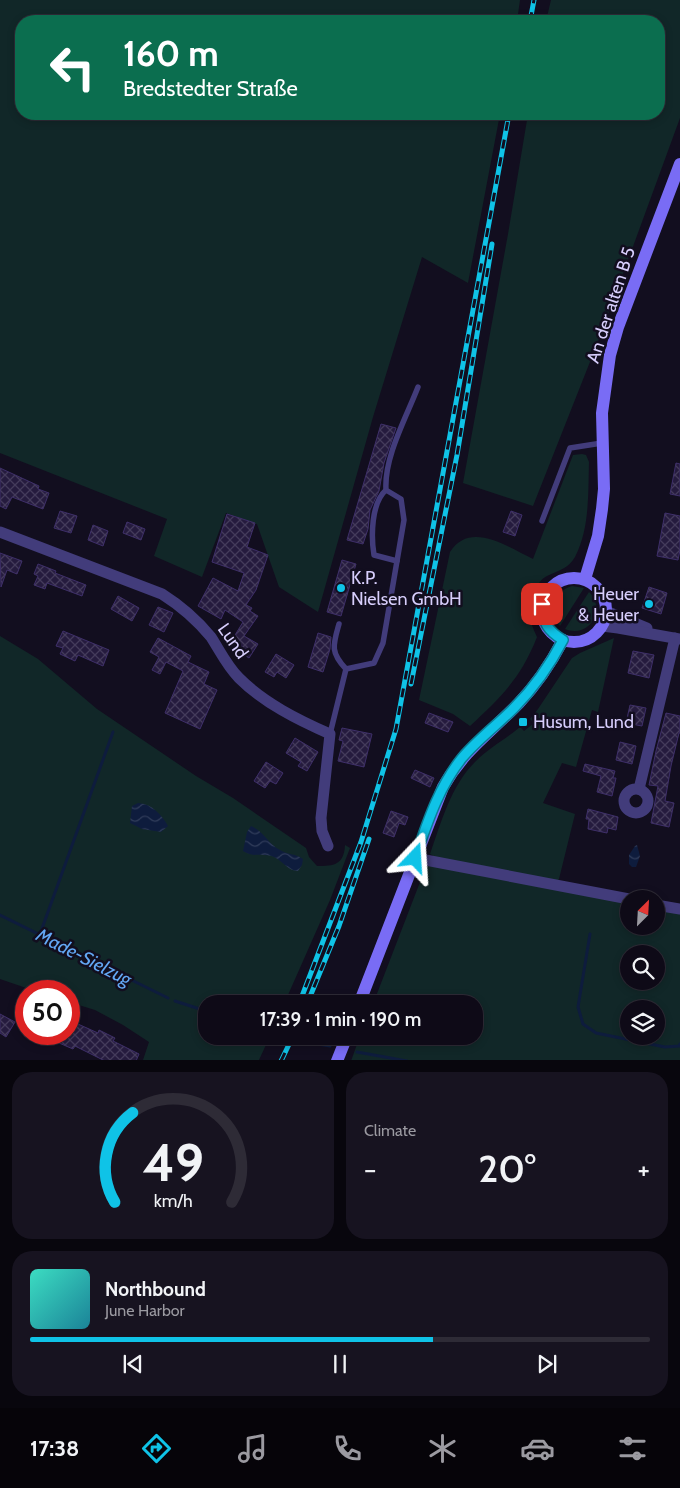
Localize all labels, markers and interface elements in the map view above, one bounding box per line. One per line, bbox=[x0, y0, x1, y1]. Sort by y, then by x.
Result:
text: 160 m bbox=[123, 32, 219, 75]
icon: left bbox=[40, 35, 105, 100]
text: Bredstedter Straße bbox=[123, 75, 298, 102]
street label: An der alten B 5 bbox=[582, 244, 640, 366]
place label: K.P. Nielsen GmbH bbox=[351, 567, 462, 610]
marker: K.P. Nielsen GmbH bbox=[335, 582, 347, 594]
pin bbox=[521, 583, 563, 625]
place label: Heuer & Heuer bbox=[578, 583, 639, 626]
icon: arrive bbox=[528, 590, 556, 618]
marker: Heuer & Heuer bbox=[643, 598, 655, 610]
street label: Lund bbox=[213, 619, 253, 663]
place label: Husum, Lund bbox=[533, 711, 634, 733]
marker: Husum, Lund bbox=[517, 716, 529, 728]
position arrow bbox=[388, 831, 440, 883]
north arrow bbox=[620, 890, 665, 935]
map controls bbox=[620, 890, 665, 1045]
water label: Made-Sielzug bbox=[32, 923, 137, 991]
button: search bbox=[620, 945, 665, 990]
speed limit sign: 50 bbox=[15, 980, 80, 1045]
button: layers bbox=[620, 1000, 665, 1045]
text: 17:39 · 1 min · 190 m bbox=[260, 1008, 421, 1031]
text: Climate bbox=[364, 1121, 416, 1140]
text: 49 bbox=[142, 1131, 204, 1194]
text: 20° bbox=[478, 1145, 536, 1192]
text: − bbox=[364, 1152, 376, 1186]
text: + bbox=[638, 1152, 650, 1186]
text: km/h bbox=[153, 1190, 193, 1211]
text: Northbound bbox=[105, 1278, 206, 1301]
text: June Harbor bbox=[105, 1301, 185, 1320]
icon: previous bbox=[119, 1350, 147, 1378]
icon: pause bbox=[326, 1350, 354, 1378]
icon: next bbox=[533, 1350, 561, 1378]
icon: directions bbox=[139, 1431, 174, 1466]
icon: music bbox=[235, 1431, 270, 1466]
icon: phone bbox=[330, 1431, 365, 1466]
icon: climate bbox=[425, 1431, 460, 1466]
icon: car bbox=[520, 1431, 555, 1466]
icon: filters bbox=[615, 1431, 650, 1466]
text: 17:38 bbox=[30, 1435, 79, 1462]

